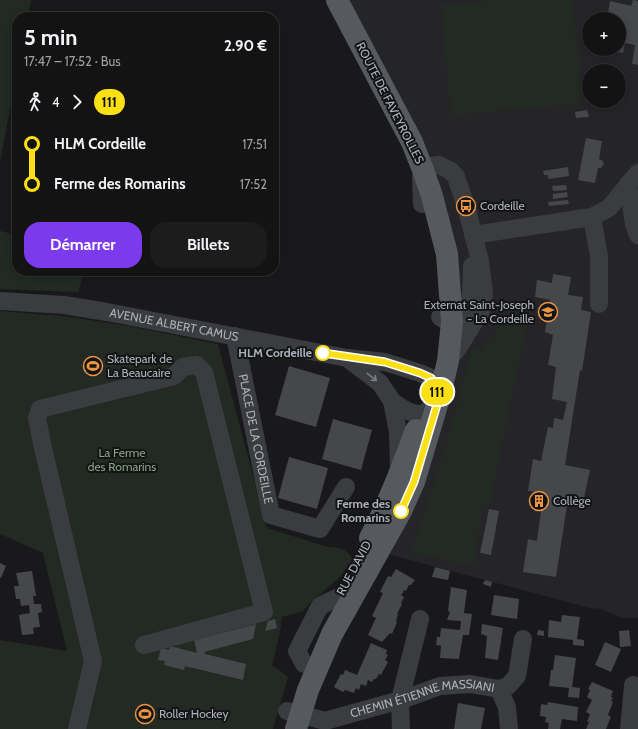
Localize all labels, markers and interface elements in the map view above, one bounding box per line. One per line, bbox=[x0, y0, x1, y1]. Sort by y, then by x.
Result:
map controls bbox=[582, 12, 626, 108]
button: + bbox=[582, 12, 626, 56]
text: 5 min bbox=[24, 24, 77, 51]
text: 2.90 € bbox=[224, 37, 267, 55]
street label: ROUTE DE FAVEYROLLES bbox=[353, 40, 428, 166]
text: 17:47 – 17:52 · Bus bbox=[24, 53, 121, 69]
button: − bbox=[582, 64, 626, 108]
icon: walk bbox=[24, 91, 46, 113]
icon: forward bbox=[66, 91, 88, 113]
text: 111 bbox=[102, 93, 117, 111]
text: 4 bbox=[52, 94, 60, 110]
text: HLM Cordeille bbox=[54, 135, 146, 153]
text: 17:51 bbox=[242, 136, 267, 152]
text: Ferme des Romarins bbox=[54, 175, 186, 193]
text: 17:52 bbox=[240, 176, 267, 192]
bus stop icon: Cordeille bbox=[455, 195, 477, 217]
place label: Cordeille bbox=[480, 198, 525, 213]
button: Démarrer bbox=[24, 222, 142, 268]
button: Billets bbox=[150, 222, 267, 268]
place label: Externat Saint-Joseph - La Cordeille bbox=[424, 297, 534, 326]
school or university icon: Externat Saint-Joseph - La Cordeille bbox=[537, 301, 559, 323]
street label: AVENUE ALBERT CAMUS bbox=[108, 305, 240, 344]
place label: HLM Cordeille bbox=[238, 345, 312, 360]
marker: HLM Cordeille bbox=[315, 345, 331, 361]
place label: Skatepark de La Beaucaire bbox=[107, 351, 172, 380]
sports icon: Skatepark de La Beaucaire bbox=[82, 355, 104, 377]
street label: PLACE DE LA CORDEILLE bbox=[236, 373, 277, 505]
one-way arrow bbox=[366, 373, 377, 381]
line badge: 111 bbox=[414, 379, 460, 405]
text: 111 bbox=[429, 383, 445, 401]
park label: La Ferme des Romarins bbox=[88, 445, 156, 474]
building icon: Collège bbox=[528, 490, 550, 512]
place label: Collège bbox=[553, 493, 591, 508]
place label: Ferme des Romarins bbox=[337, 496, 390, 525]
marker: Ferme des Romarins bbox=[393, 503, 409, 519]
street label: RUE DAVID bbox=[333, 538, 374, 598]
street label: CHEMIN ÉTIENNE MASSIANI bbox=[348, 676, 496, 721]
sports icon: Roller Hockey bbox=[134, 703, 156, 725]
place label: Roller Hockey bbox=[159, 706, 228, 721]

